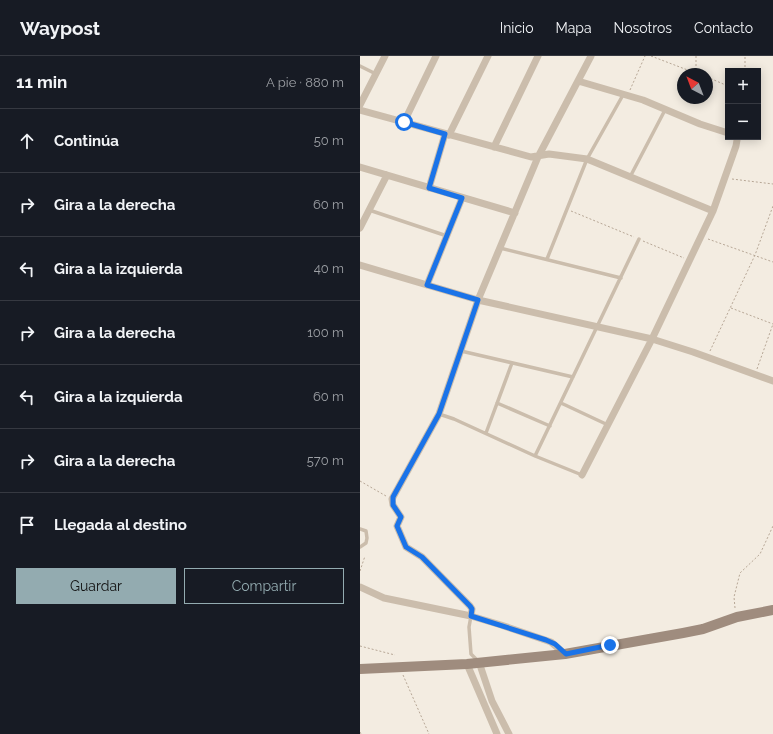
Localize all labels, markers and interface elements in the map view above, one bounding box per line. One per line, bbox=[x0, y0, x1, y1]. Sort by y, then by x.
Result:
text: Waypost bbox=[20, 17, 100, 39]
text: Inicio bbox=[500, 20, 533, 36]
text: Mapa bbox=[555, 20, 592, 36]
text: Nosotros bbox=[614, 20, 672, 36]
text: Contacto bbox=[694, 20, 753, 36]
north arrow bbox=[677, 68, 713, 104]
map controls bbox=[725, 68, 761, 140]
button: + bbox=[725, 68, 761, 104]
text: 11 min bbox=[16, 72, 67, 92]
text: A pie · 880 m bbox=[266, 75, 344, 90]
button: − bbox=[725, 104, 761, 140]
route start bbox=[395, 113, 413, 131]
icon: ahead bbox=[16, 130, 38, 152]
text: Continúa bbox=[54, 132, 119, 150]
text: 50 m bbox=[314, 133, 344, 148]
icon: right bbox=[16, 194, 38, 216]
text: Gira a la derecha bbox=[54, 196, 175, 214]
text: 60 m bbox=[313, 197, 344, 212]
icon: left bbox=[16, 258, 38, 280]
text: Gira a la izquierda bbox=[54, 260, 183, 278]
text: 40 m bbox=[314, 261, 344, 276]
icon: right bbox=[16, 322, 38, 344]
text: Gira a la derecha bbox=[54, 324, 175, 342]
text: 100 m bbox=[307, 325, 344, 340]
icon: left bbox=[16, 386, 38, 408]
text: Gira a la izquierda bbox=[54, 388, 183, 406]
text: 60 m bbox=[313, 389, 344, 404]
icon: right bbox=[16, 450, 38, 472]
text: Gira a la derecha bbox=[54, 452, 175, 470]
text: 570 m bbox=[307, 453, 344, 468]
icon: arrive bbox=[16, 514, 38, 536]
text: Llegada al destino bbox=[54, 516, 187, 534]
button: Guardar bbox=[16, 568, 176, 604]
button: Compartir bbox=[184, 568, 344, 604]
route end bbox=[601, 636, 619, 654]

